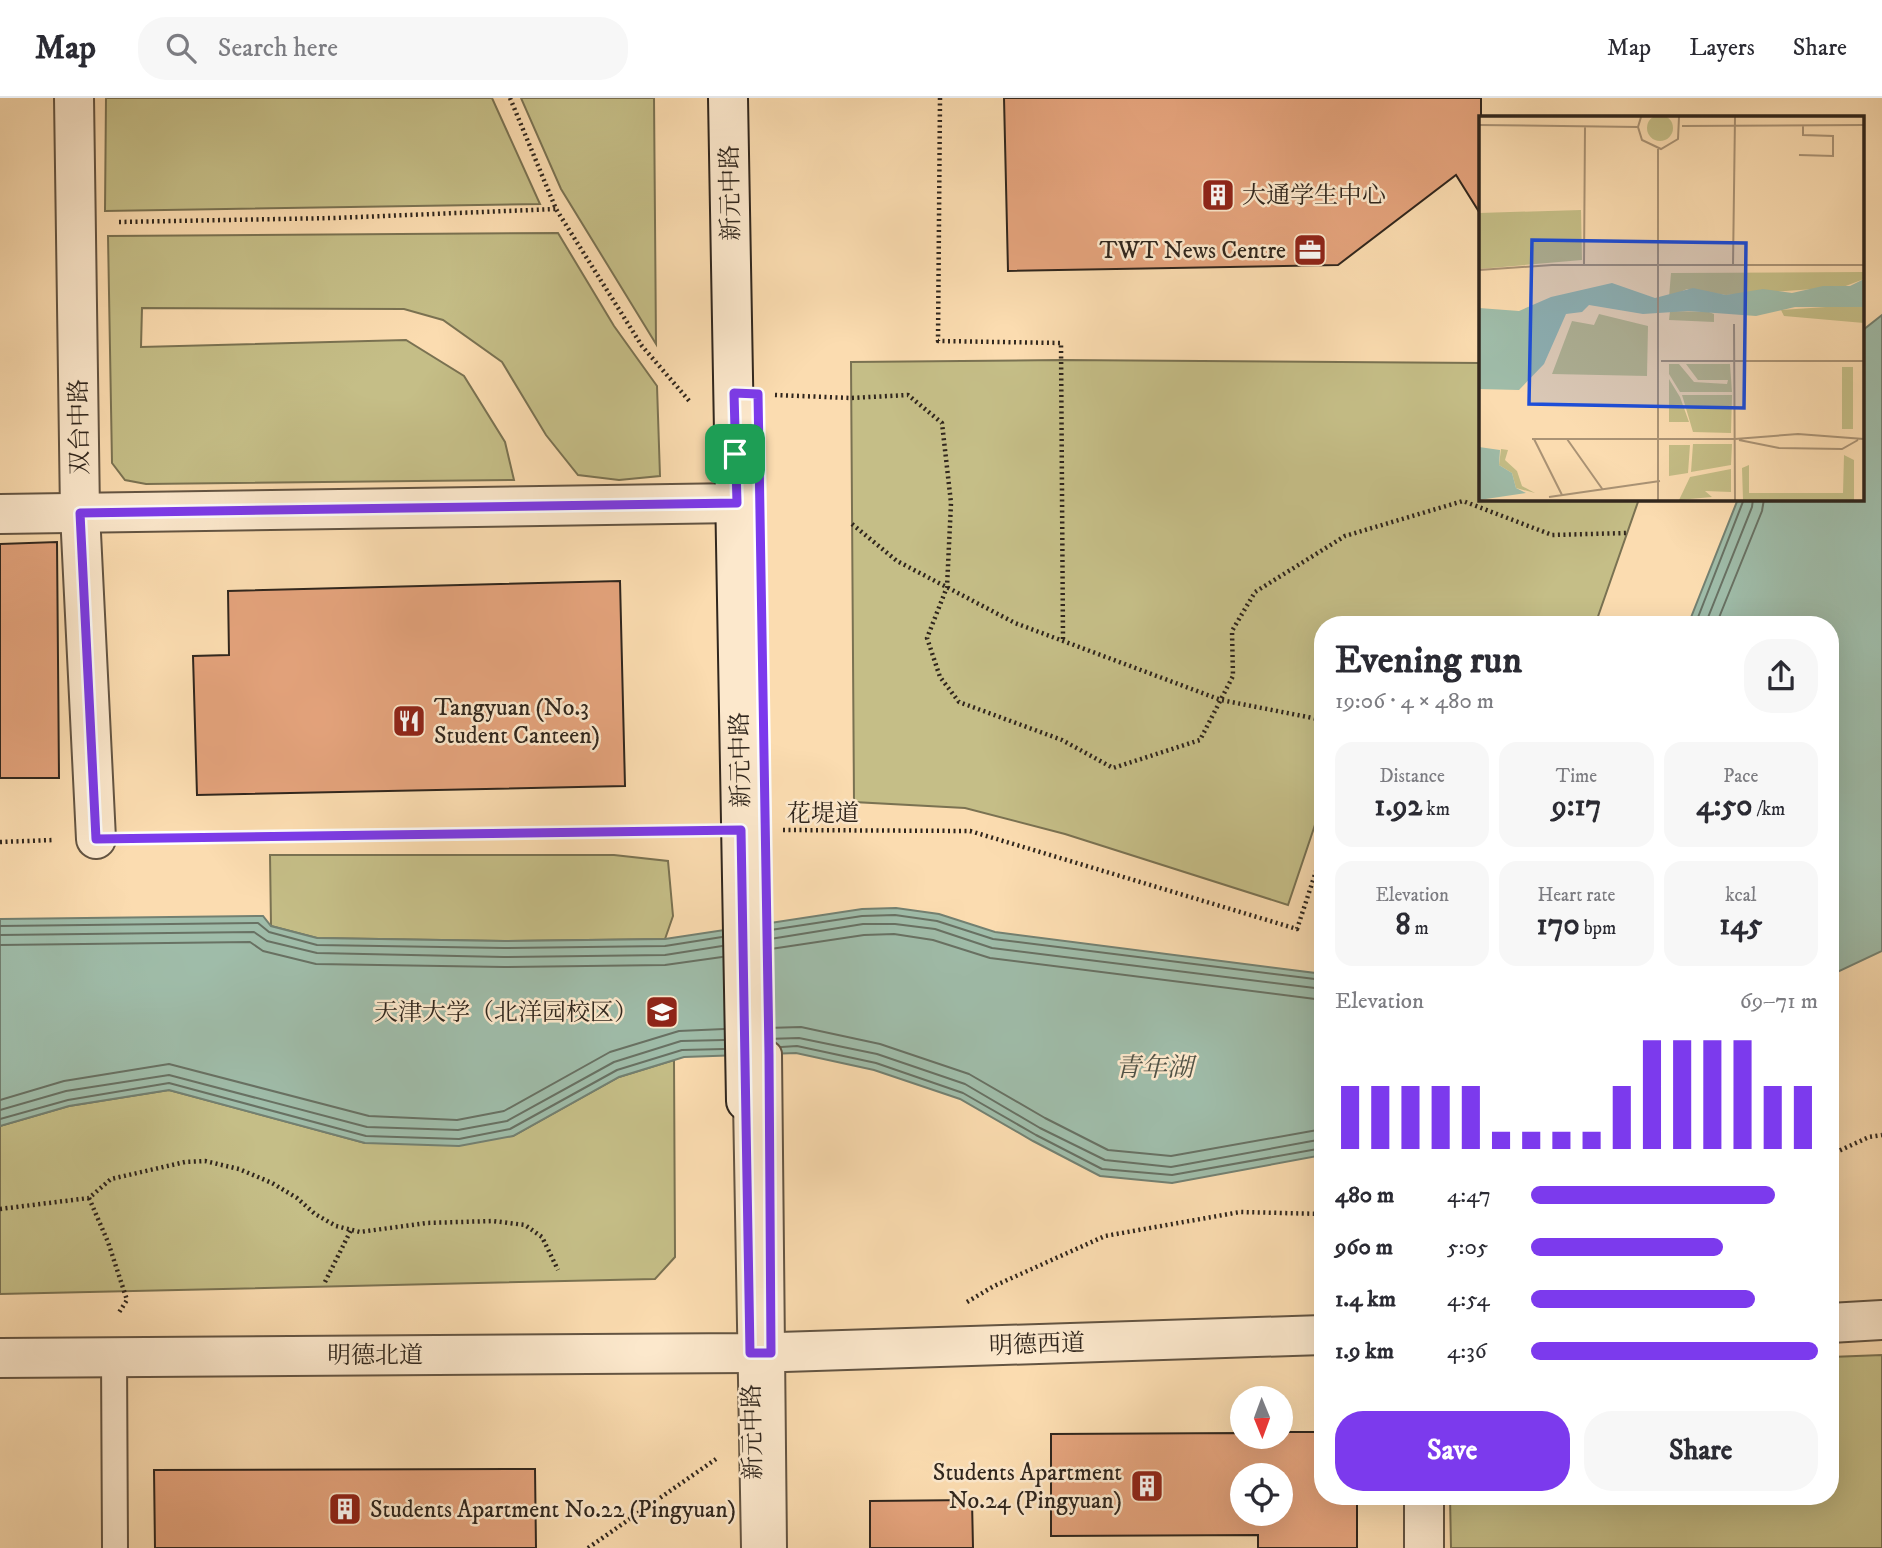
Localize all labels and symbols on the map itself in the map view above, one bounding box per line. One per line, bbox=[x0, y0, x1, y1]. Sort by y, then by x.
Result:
inset map bbox=[1479, 116, 1864, 500]
street label: 新元中路 bbox=[715, 145, 747, 241]
building icon: 大通学生中心 bbox=[1199, 176, 1237, 214]
place label: 大通学生中心 bbox=[1242, 181, 1386, 211]
office icon: TWT News Centre bbox=[1291, 231, 1329, 269]
place label: TWT News Centre bbox=[1099, 236, 1286, 266]
street label: 双台中路 bbox=[64, 379, 96, 475]
pin bbox=[705, 424, 765, 484]
place label: Tangyuan (No.3 Student Canteen) bbox=[434, 693, 600, 751]
restaurant icon: Tangyuan (No.3 Student Canteen) bbox=[390, 702, 428, 740]
street label: 新元中路 bbox=[725, 712, 757, 808]
street label: 花堤道 bbox=[787, 799, 859, 829]
school or university icon: 天津大学（北洋园校区） bbox=[643, 993, 681, 1031]
place label: 天津大学（北洋园校区） bbox=[374, 998, 638, 1028]
water label: 青年湖 bbox=[1115, 1052, 1197, 1085]
street label: 明德西道 bbox=[989, 1328, 1086, 1362]
street label: 明德北道 bbox=[327, 1341, 423, 1371]
street label: 新元中路 bbox=[737, 1384, 769, 1480]
north arrow bbox=[1230, 1386, 1293, 1449]
place label: Students Apartment No.24 (Pingyuan) bbox=[933, 1458, 1122, 1516]
building icon: Students Apartment No.24 (Pingyuan) bbox=[1128, 1467, 1166, 1505]
building icon: Students Apartment No.22 (Pingyuan) bbox=[326, 1490, 364, 1528]
place label: Students Apartment No.22 (Pingyuan) bbox=[370, 1495, 736, 1525]

